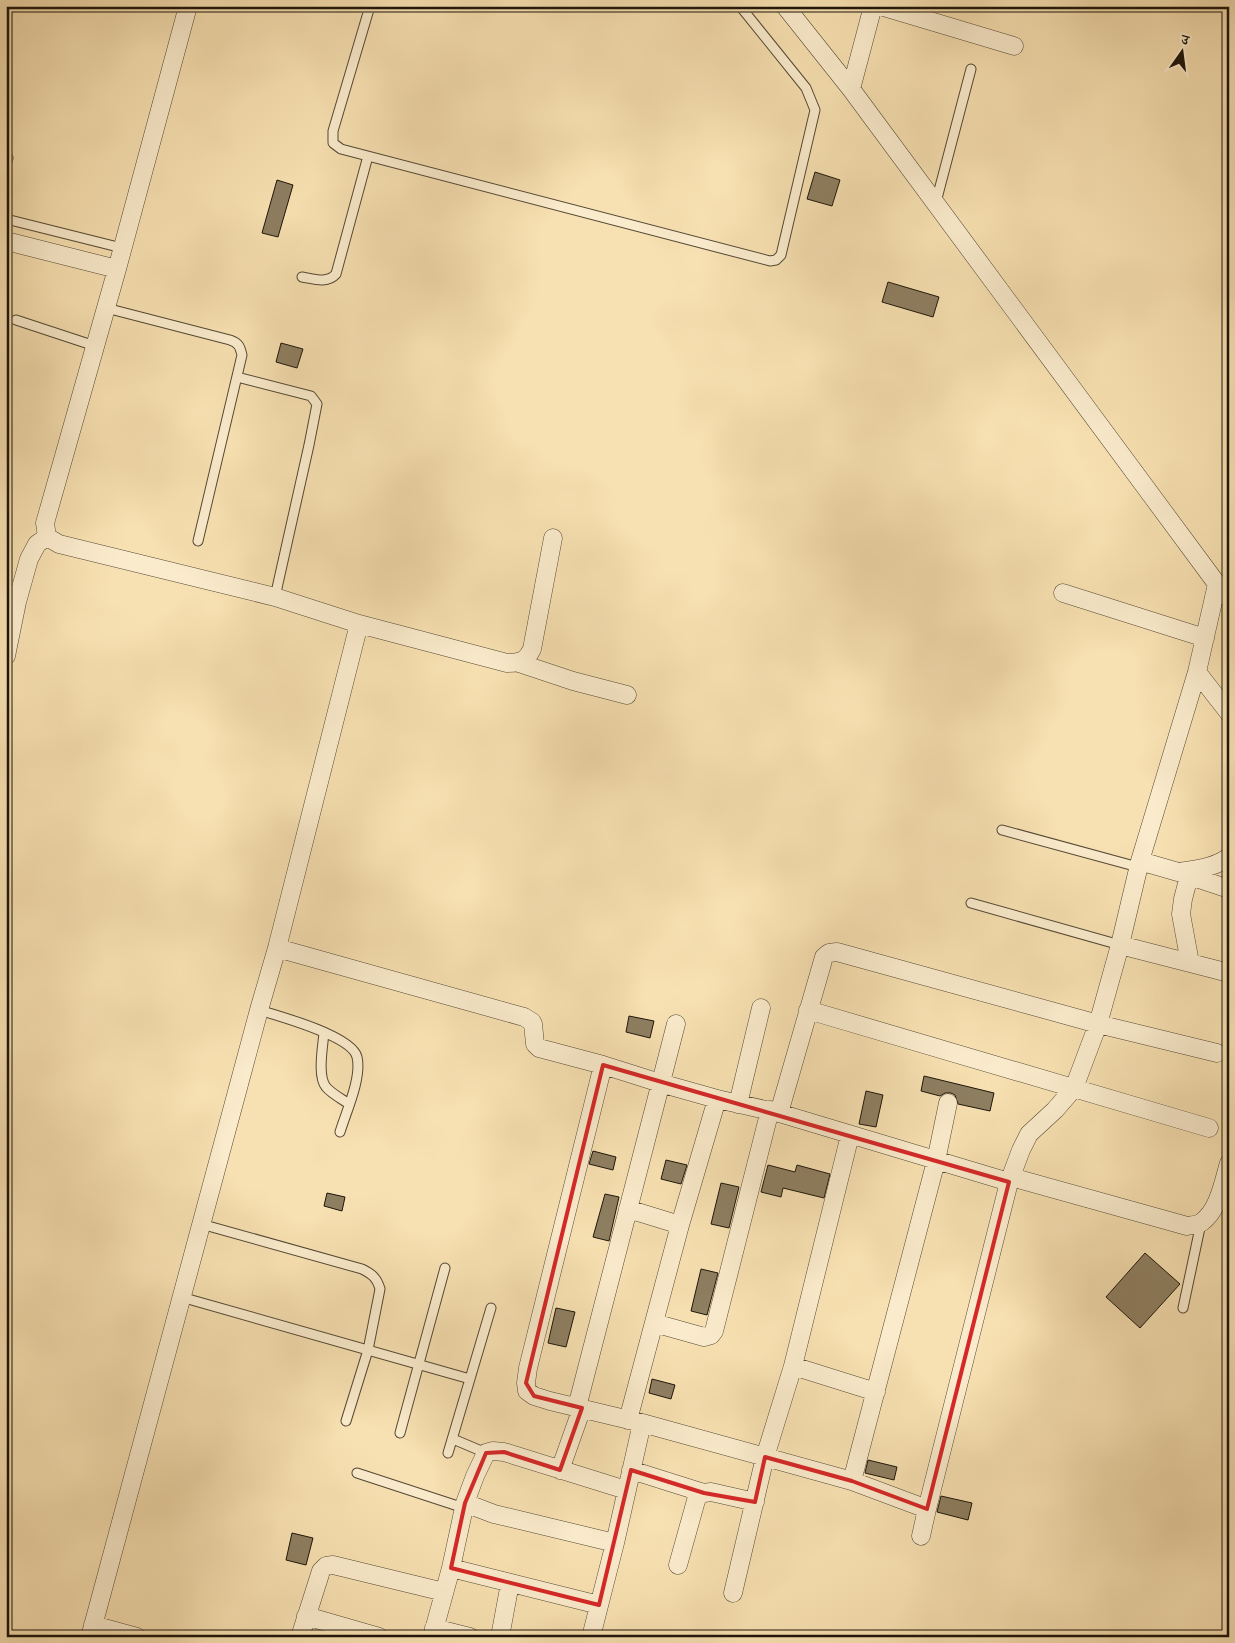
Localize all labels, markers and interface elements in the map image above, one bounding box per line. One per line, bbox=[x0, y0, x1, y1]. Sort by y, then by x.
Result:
north arrow bbox=[1158, 28, 1208, 78]
text: उ bbox=[1179, 31, 1191, 49]

